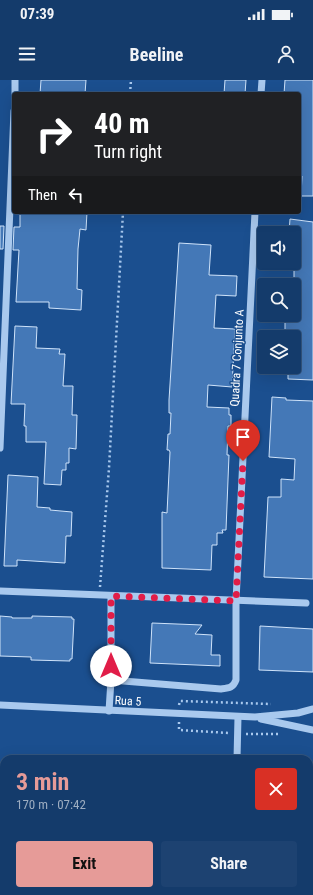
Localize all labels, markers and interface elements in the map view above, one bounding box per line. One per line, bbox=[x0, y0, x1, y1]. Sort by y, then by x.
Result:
text: 07:39 bbox=[20, 5, 54, 23]
icon: menu bbox=[16, 43, 38, 65]
icon: person bbox=[275, 43, 297, 65]
text: Beeline bbox=[130, 44, 183, 65]
text: 40 m bbox=[94, 107, 150, 140]
icon: right bbox=[28, 108, 80, 160]
text: Turn right bbox=[94, 141, 162, 162]
icon: left bbox=[65, 184, 87, 206]
text: Then bbox=[28, 186, 57, 204]
map controls bbox=[257, 226, 301, 374]
button: sound bbox=[257, 226, 301, 270]
button: search bbox=[257, 278, 301, 322]
street label: Quadra 7 Conjunto A bbox=[227, 309, 247, 407]
button: layers bbox=[257, 330, 301, 374]
pin bbox=[226, 420, 260, 461]
icon: arrive bbox=[232, 426, 254, 448]
position arrow bbox=[90, 645, 132, 687]
street label: Rua 5 bbox=[114, 693, 142, 709]
text: 3 min bbox=[16, 768, 69, 796]
button: close bbox=[255, 768, 297, 810]
text: 170 m · 07:42 bbox=[16, 797, 86, 812]
button: Exit bbox=[16, 841, 153, 887]
button: Share bbox=[161, 841, 297, 887]

